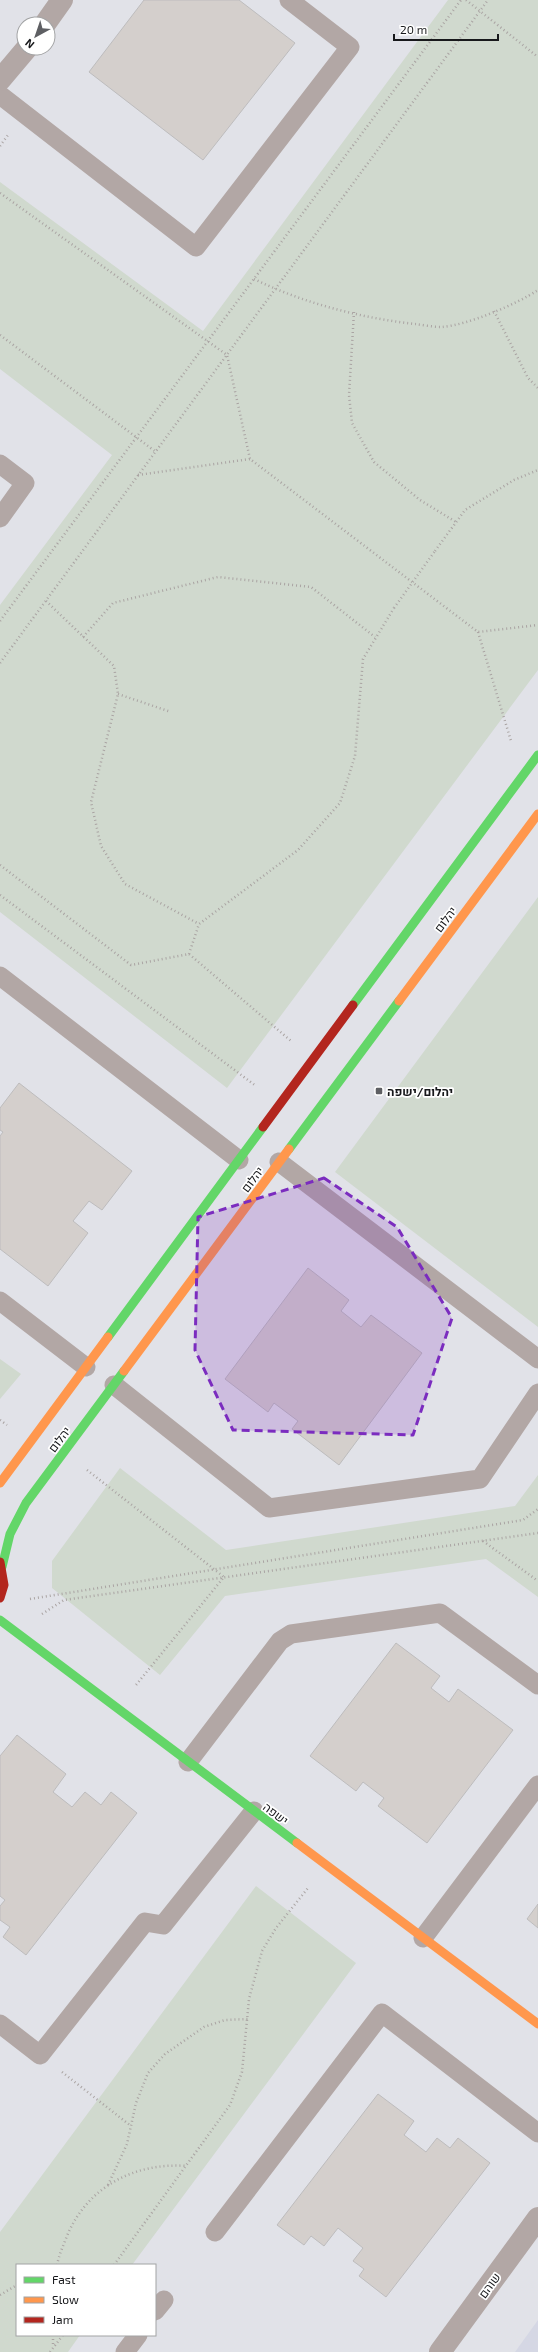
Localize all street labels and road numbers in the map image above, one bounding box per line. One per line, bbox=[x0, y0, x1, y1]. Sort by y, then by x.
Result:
street label: יהלום bbox=[431, 904, 459, 934]
street label: יהלום bbox=[238, 1164, 266, 1194]
street label: יהלום bbox=[45, 1424, 73, 1454]
street label: ישפה bbox=[261, 1799, 291, 1827]
street label: שוהם bbox=[475, 2270, 503, 2300]

